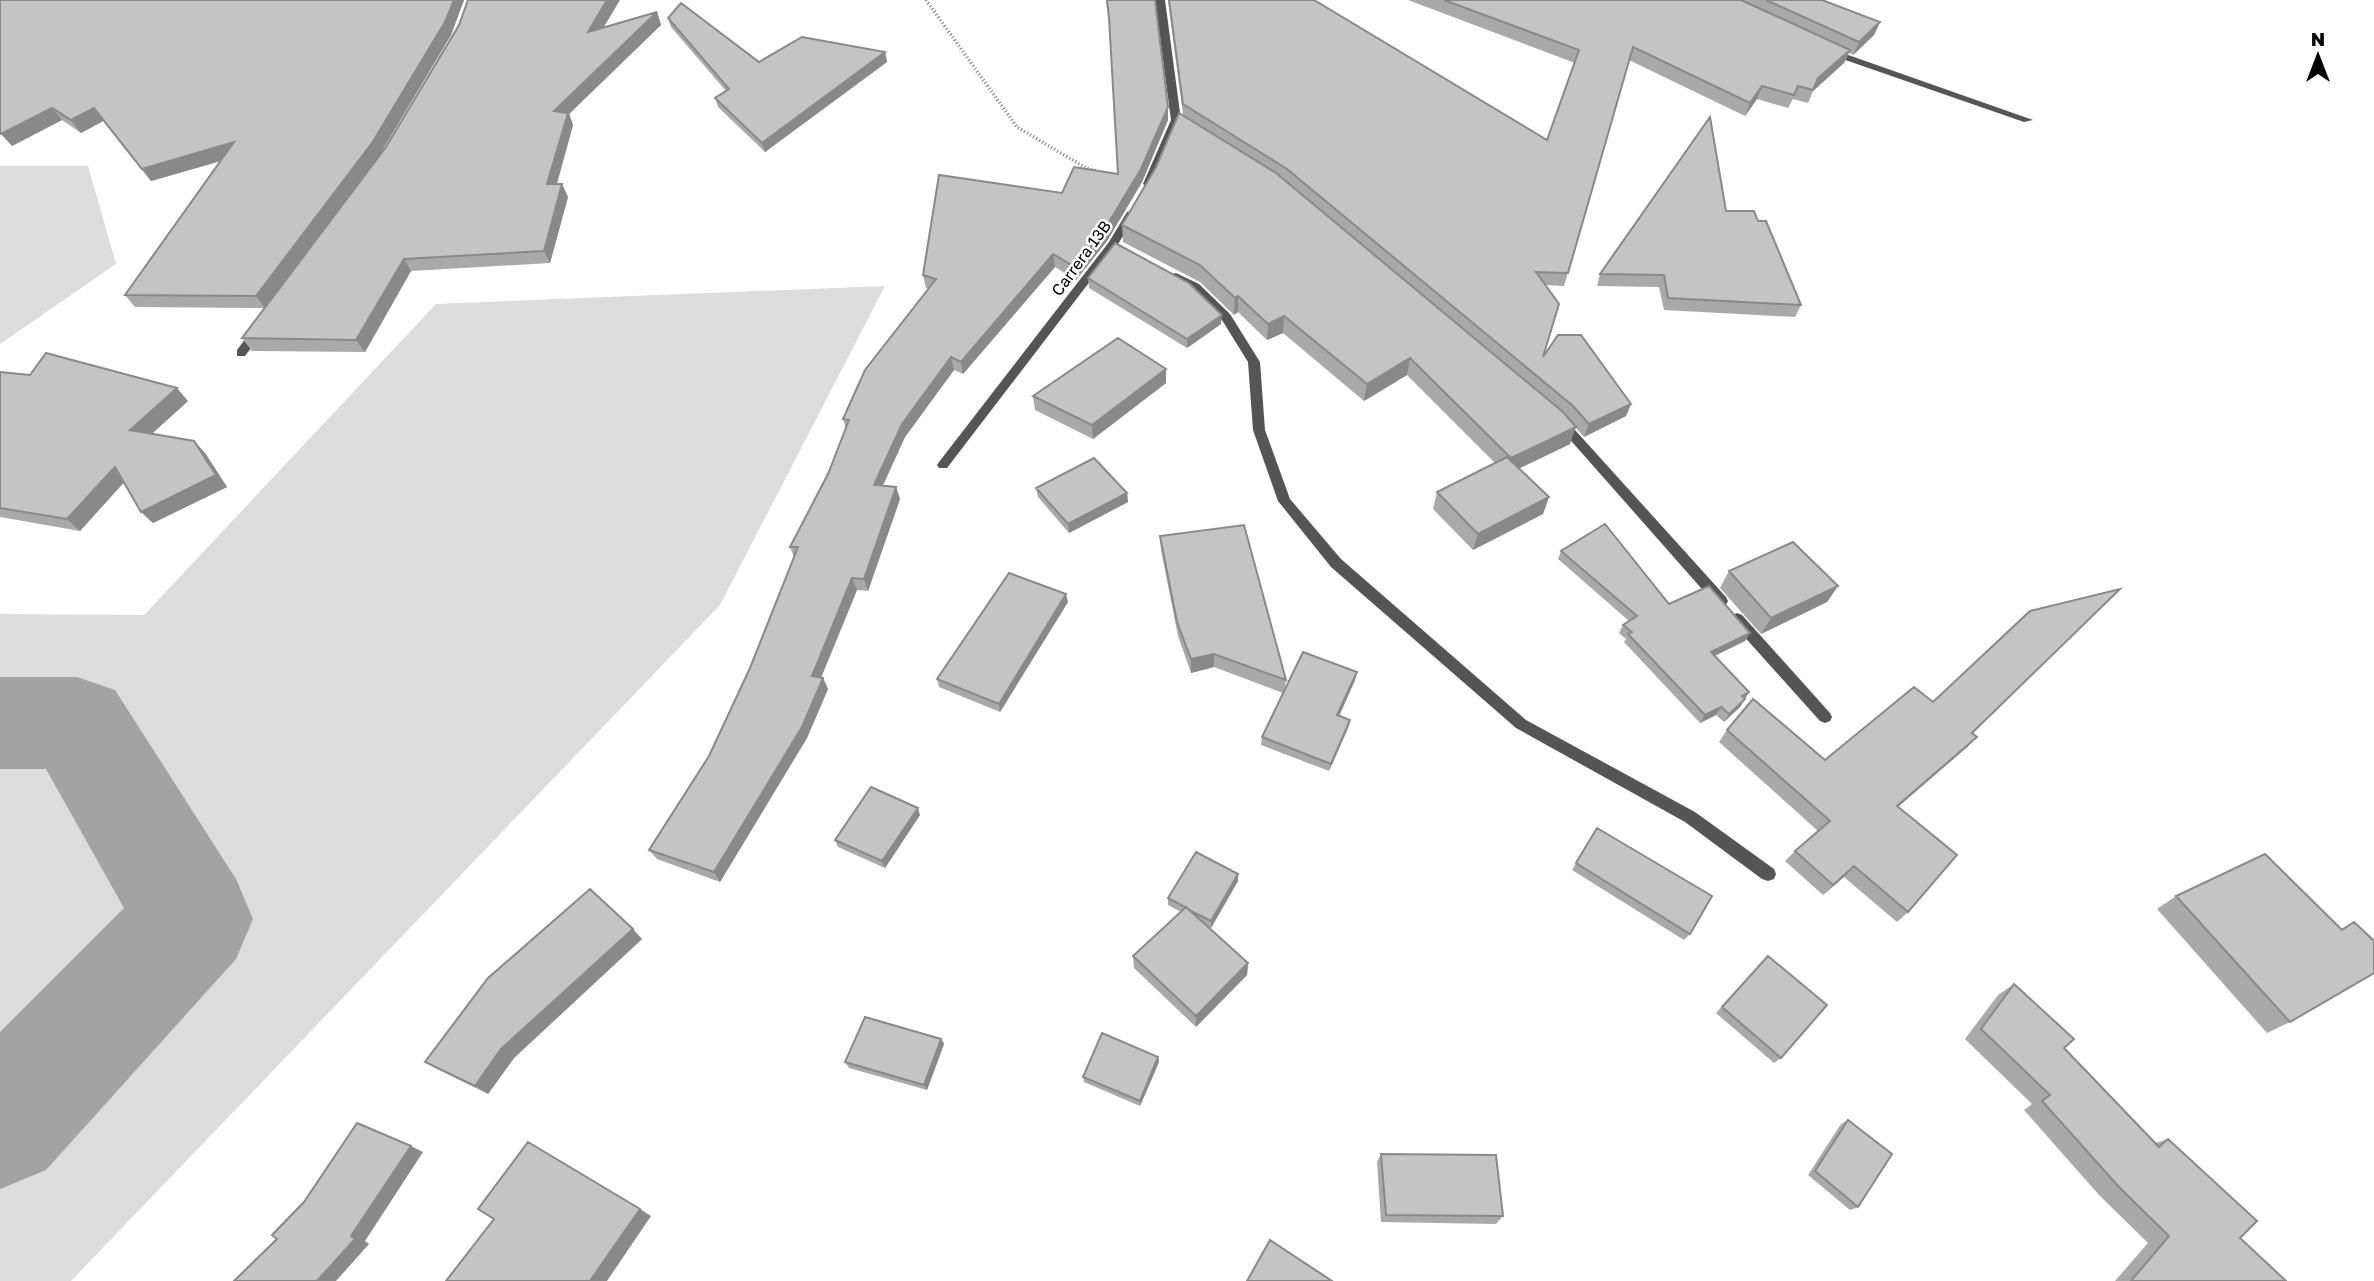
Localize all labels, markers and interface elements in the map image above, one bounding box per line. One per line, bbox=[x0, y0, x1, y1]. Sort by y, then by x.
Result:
north arrow bbox=[2283, 21, 2353, 91]
text: N bbox=[2311, 27, 2325, 50]
street label: Carrera 13B bbox=[1047, 216, 1115, 300]

